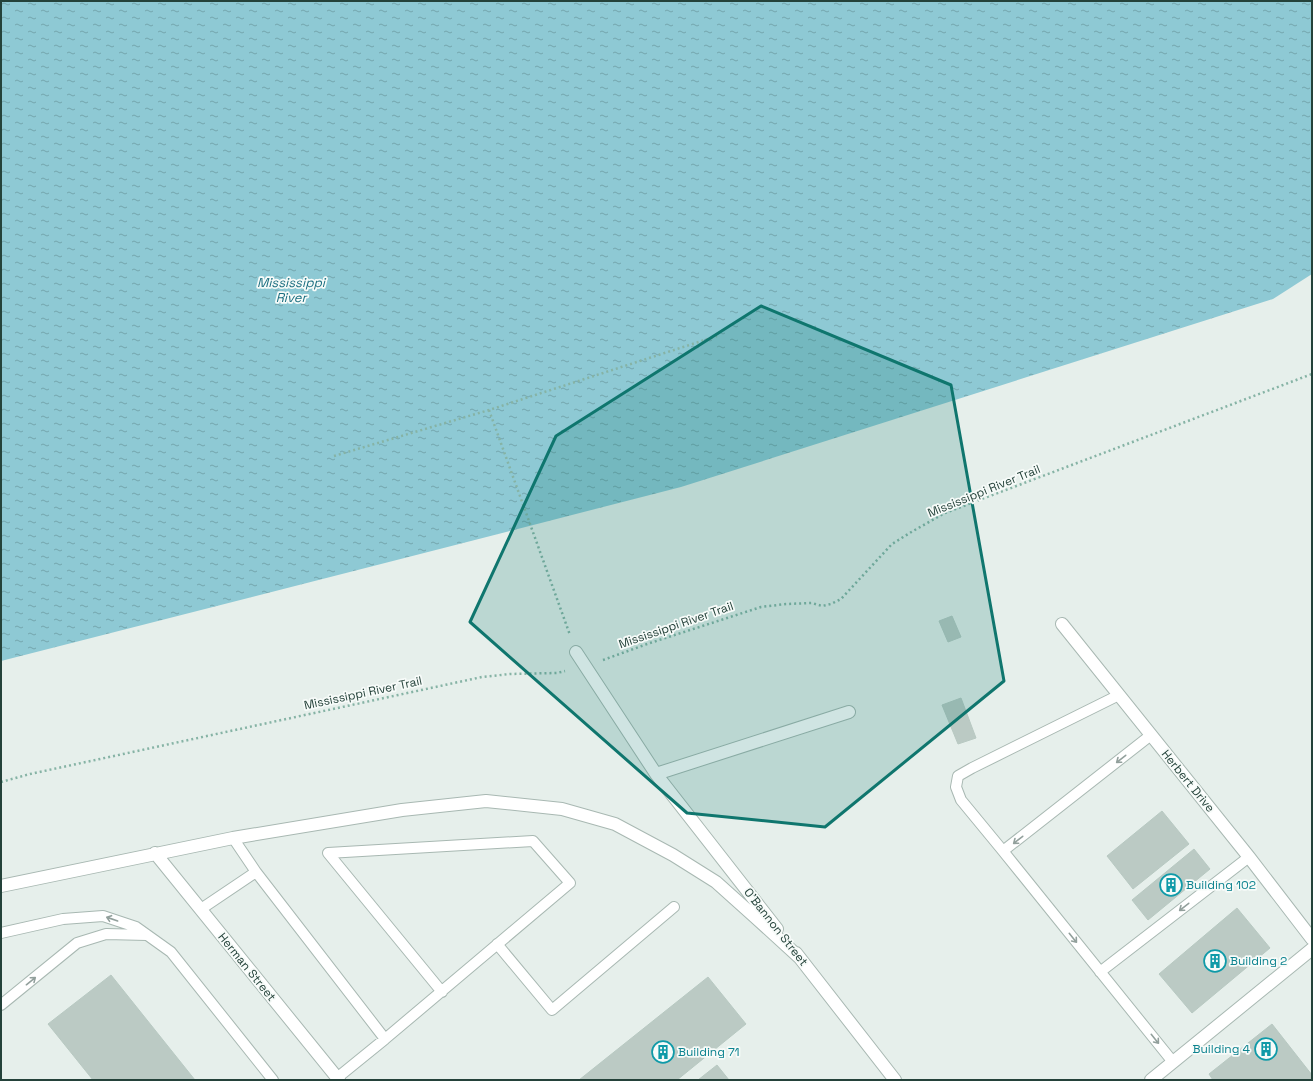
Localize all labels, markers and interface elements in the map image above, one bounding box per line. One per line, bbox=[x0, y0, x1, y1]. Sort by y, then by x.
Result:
water label: Mississippi River bbox=[257, 274, 327, 306]
street label: Mississippi River Trail bbox=[925, 461, 1043, 521]
street label: Mississippi River Trail bbox=[616, 598, 736, 652]
street label: Mississippi River Trail bbox=[302, 673, 424, 713]
street label: Herbert Drive bbox=[1158, 746, 1218, 816]
one-way arrow bbox=[1115, 755, 1126, 764]
one-way arrow bbox=[1013, 835, 1024, 844]
building icon: Building 102 bbox=[1158, 872, 1184, 898]
place label: Building 102 bbox=[1186, 877, 1256, 893]
street label: O'Bannon Street bbox=[740, 885, 812, 969]
one-way arrow bbox=[1179, 903, 1190, 911]
one-way arrow bbox=[106, 915, 119, 922]
street label: Herman Street bbox=[214, 929, 280, 1005]
one-way arrow bbox=[1069, 932, 1077, 943]
building icon: Building 2 bbox=[1202, 948, 1228, 974]
place label: Building 2 bbox=[1230, 953, 1287, 969]
one-way arrow bbox=[26, 976, 37, 985]
one-way arrow bbox=[1150, 1034, 1159, 1044]
building icon: Building 4 bbox=[1253, 1036, 1279, 1062]
building icon: Building 71 bbox=[650, 1039, 676, 1065]
place label: Building 4 bbox=[1193, 1041, 1250, 1057]
place label: Building 71 bbox=[678, 1044, 740, 1060]

